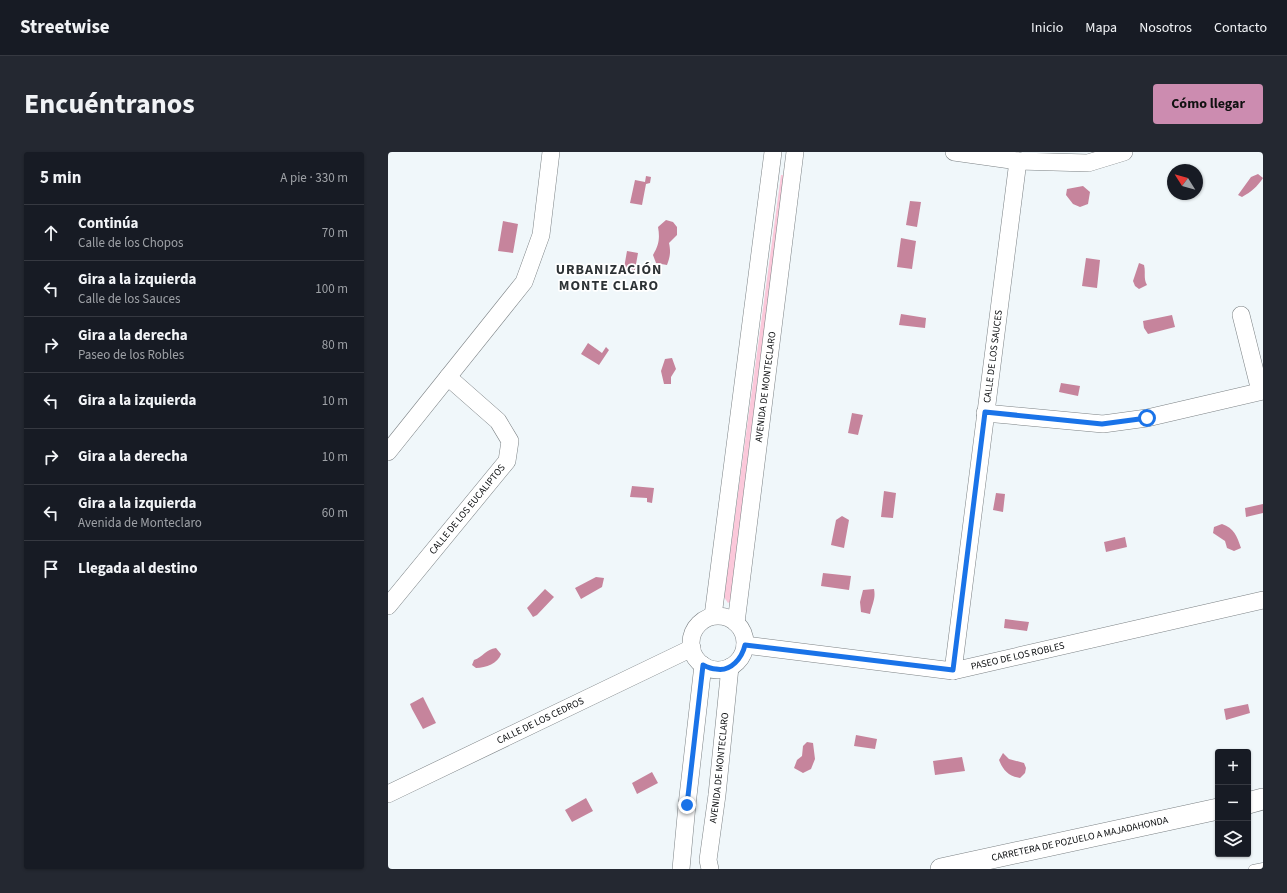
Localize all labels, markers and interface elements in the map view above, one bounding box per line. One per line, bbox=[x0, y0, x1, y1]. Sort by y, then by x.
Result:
text: Streetwise bbox=[20, 14, 110, 41]
text: Inicio bbox=[1031, 18, 1063, 38]
text: Mapa bbox=[1085, 18, 1117, 38]
text: Nosotros bbox=[1139, 18, 1192, 38]
text: Contacto bbox=[1214, 18, 1267, 38]
text: Encuéntranos bbox=[24, 84, 195, 124]
button: Cómo llegar bbox=[1153, 84, 1263, 124]
north arrow bbox=[1167, 164, 1203, 200]
text: 5 min bbox=[40, 166, 81, 190]
text: A pie · 330 m bbox=[280, 169, 348, 187]
text: Continúa bbox=[78, 213, 139, 234]
icon: ahead bbox=[40, 222, 62, 244]
text: 70 m bbox=[322, 224, 348, 242]
text: Calle de los Chopos bbox=[78, 234, 184, 252]
district label: URBANIZACIÓN MONTE CLARO bbox=[556, 260, 662, 296]
text: Gira a la izquierda bbox=[78, 269, 197, 290]
icon: left bbox=[40, 278, 62, 300]
text: 100 m bbox=[315, 280, 348, 298]
text: Calle de los Sauces bbox=[78, 290, 180, 308]
street label: CALLE DE LOS SAUCES bbox=[980, 309, 1006, 404]
text: Gira a la derecha bbox=[78, 325, 188, 346]
street label: AVENIDA DE MONTECLARO bbox=[752, 330, 779, 443]
icon: right bbox=[40, 334, 62, 356]
text: 80 m bbox=[322, 336, 348, 354]
text: Paseo de los Robles bbox=[78, 346, 184, 364]
icon: left bbox=[40, 390, 62, 412]
text: Gira a la izquierda bbox=[78, 390, 197, 411]
text: 10 m bbox=[322, 392, 348, 410]
route start bbox=[1138, 409, 1156, 427]
icon: right bbox=[40, 446, 62, 468]
text: Gira a la derecha bbox=[78, 446, 188, 467]
text: 10 m bbox=[322, 448, 348, 466]
street label: CALLE DE LOS EUCALIPTOS bbox=[426, 461, 509, 558]
text: Gira a la izquierda bbox=[78, 493, 197, 514]
icon: left bbox=[40, 502, 62, 524]
text: 60 m bbox=[322, 504, 348, 522]
text: Avenida de Monteclaro bbox=[78, 514, 202, 532]
icon: arrive bbox=[40, 558, 62, 580]
text: Llegada al destino bbox=[78, 558, 198, 579]
street label: PASEO DE LOS ROBLES bbox=[970, 639, 1066, 674]
street label: CALLE DE LOS CEDROS bbox=[494, 694, 586, 748]
street label: AVENIDA DE MONTECLARO bbox=[706, 712, 732, 824]
map controls bbox=[1215, 749, 1251, 857]
button: + bbox=[1215, 749, 1251, 785]
button: − bbox=[1215, 785, 1251, 821]
route end bbox=[678, 796, 696, 814]
street label: CARRETERA DE POZUELO A MAJADAHONDA bbox=[990, 813, 1170, 865]
button: layers bbox=[1215, 821, 1251, 857]

